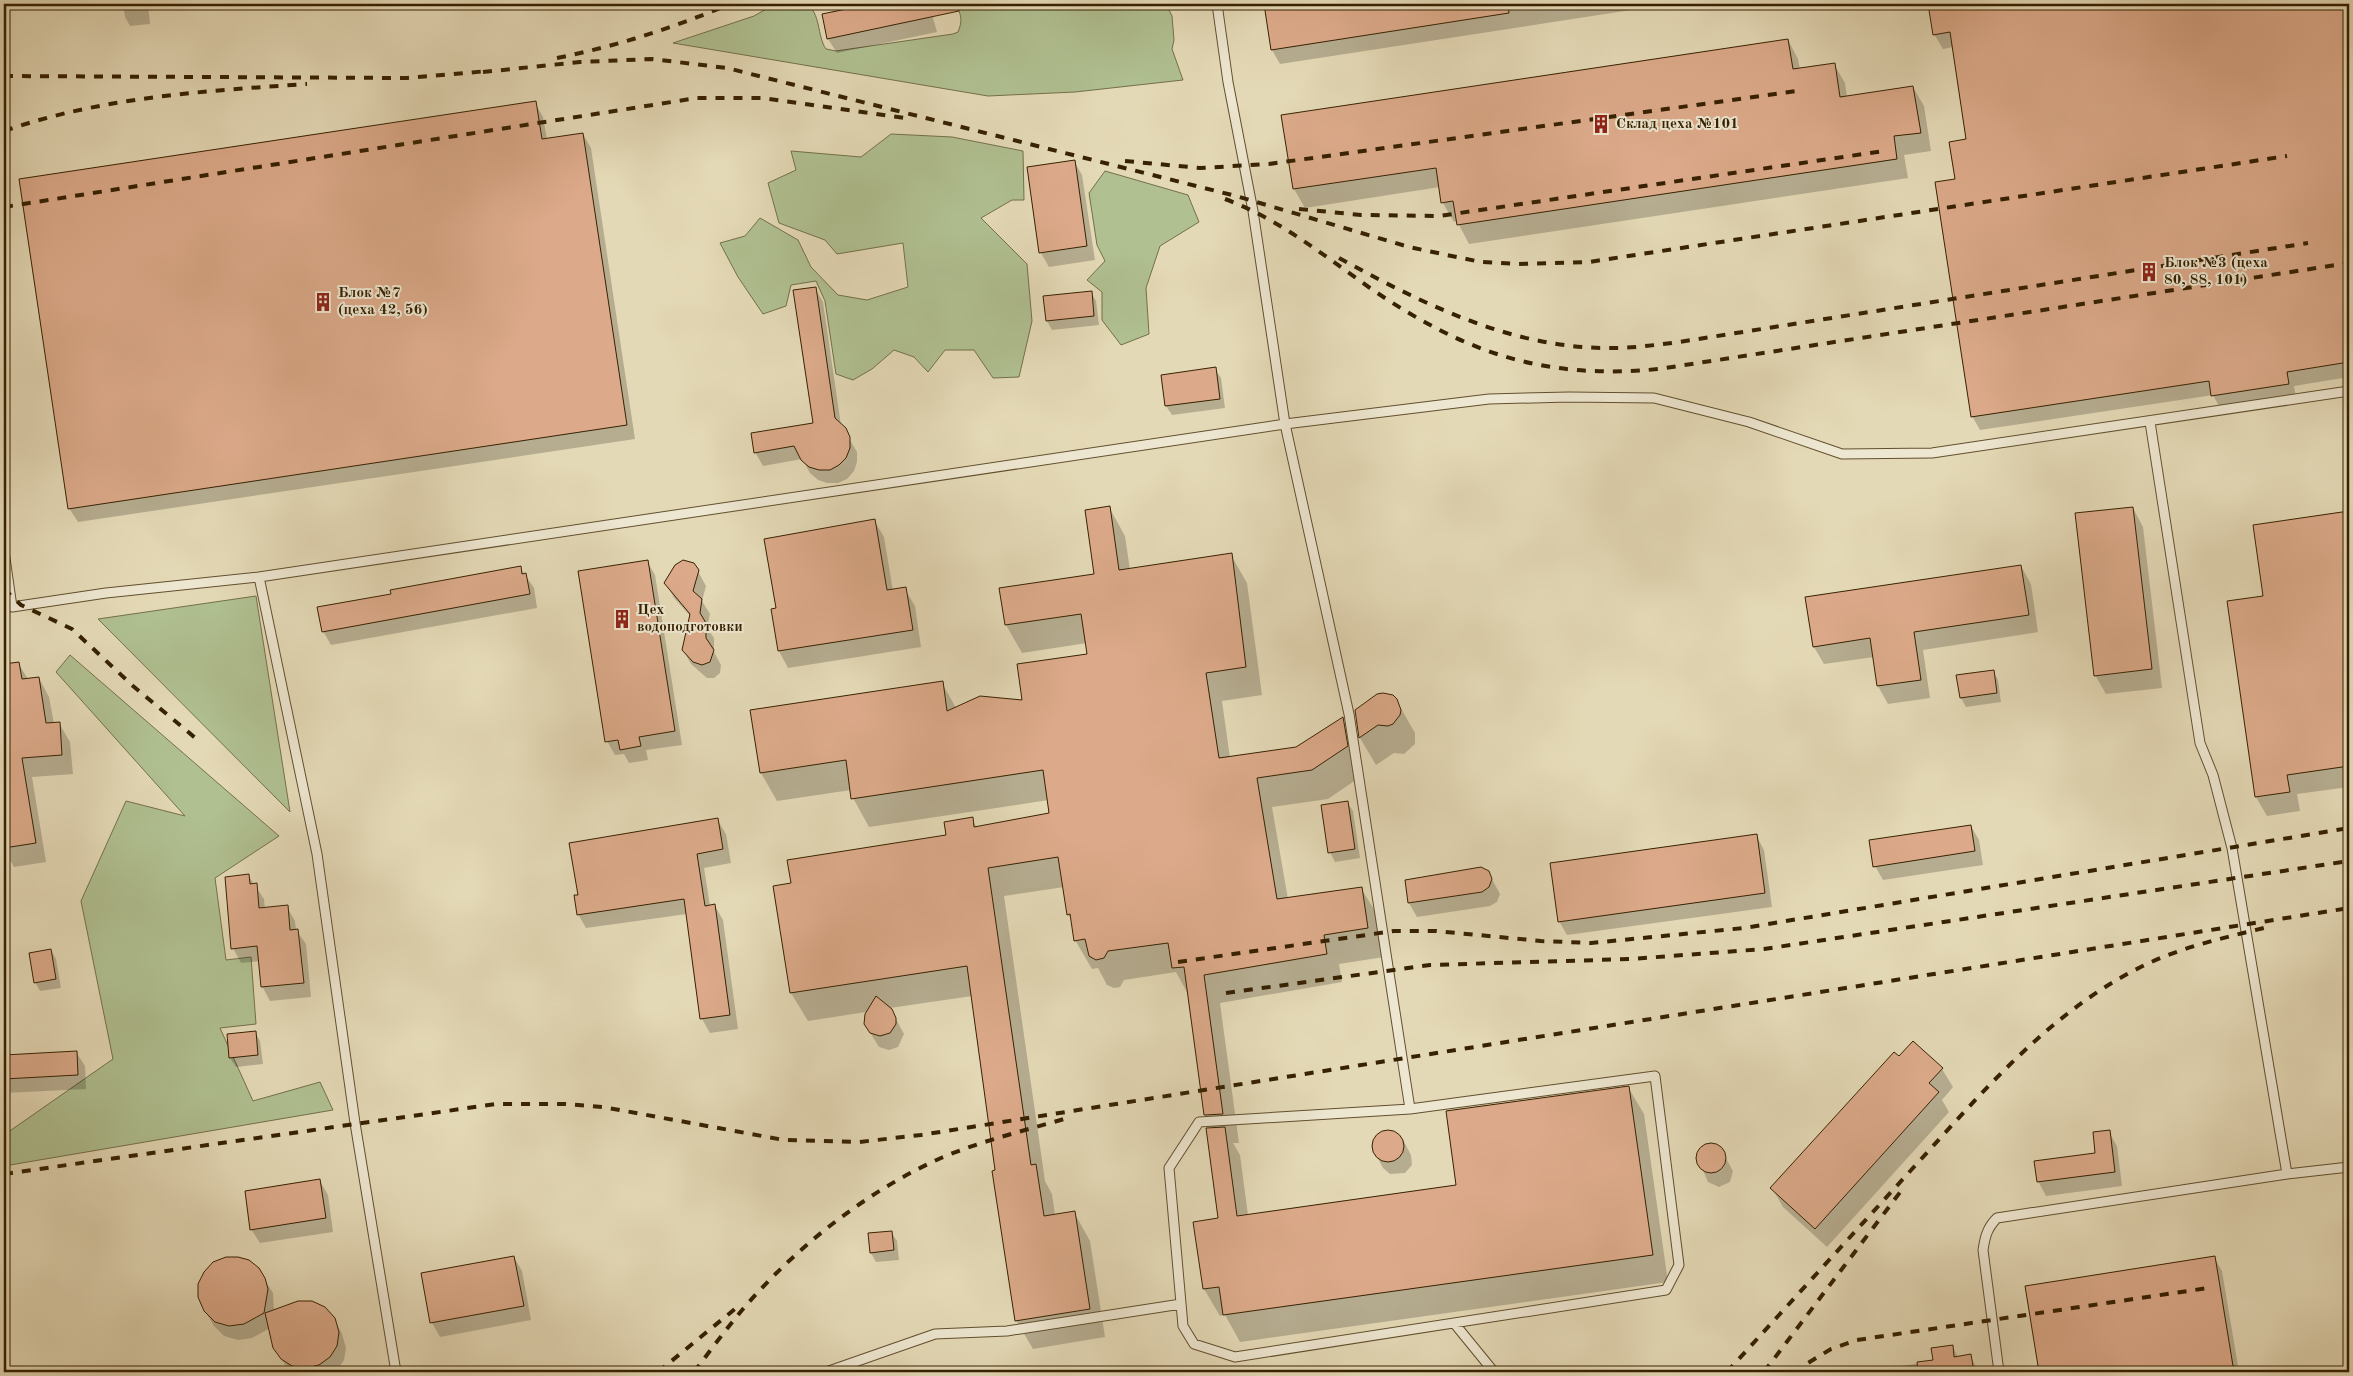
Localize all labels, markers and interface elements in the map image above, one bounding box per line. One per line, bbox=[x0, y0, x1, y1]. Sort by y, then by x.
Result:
building icon: Склад цеха №101 bbox=[1590, 113, 1612, 135]
place label: Склад цеха №101 bbox=[1616, 117, 1739, 132]
place label: Блок №3 (цеха 80, 88, 101) bbox=[2164, 256, 2268, 288]
building icon: Блок №3 (цеха 80, 88, 101) bbox=[2138, 261, 2160, 283]
place label: Блок №7 (цеха 42, 56) bbox=[338, 286, 428, 318]
building icon: Блок №7 (цеха 42, 56) bbox=[312, 291, 334, 313]
place label: Цех водоподготовки bbox=[637, 603, 743, 635]
building icon: Цех водоподготовки bbox=[611, 608, 633, 630]

